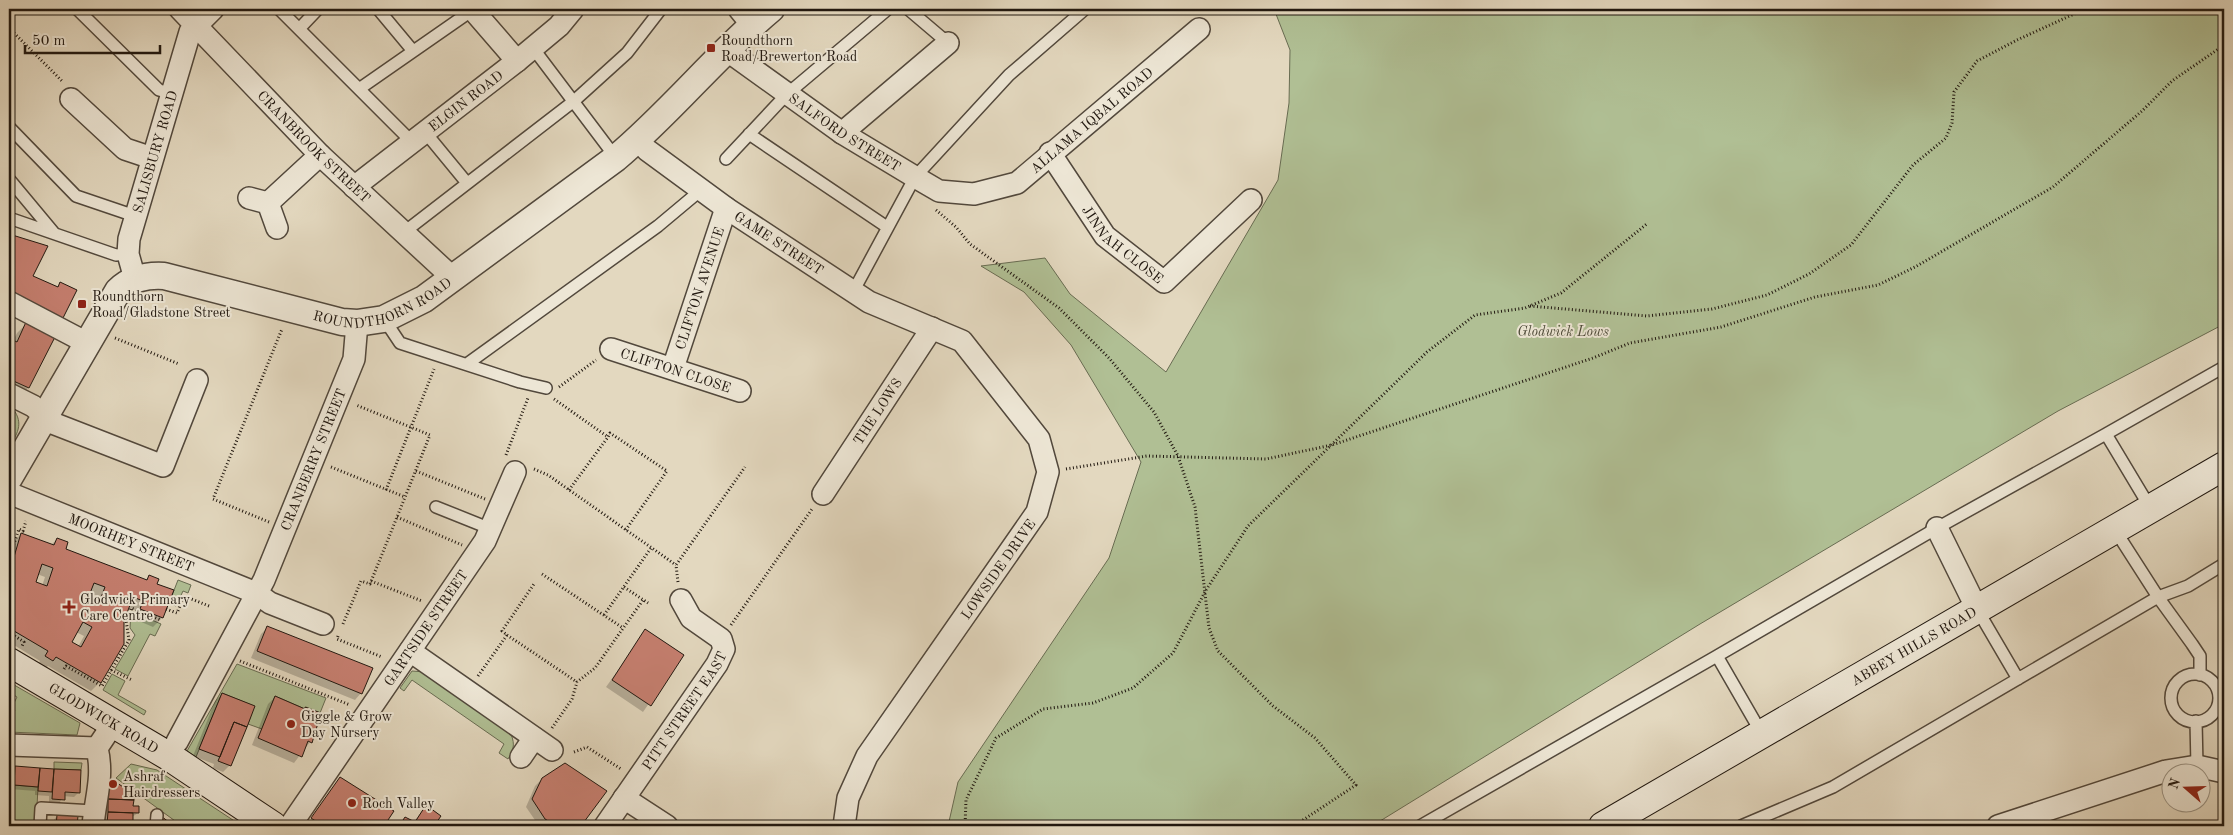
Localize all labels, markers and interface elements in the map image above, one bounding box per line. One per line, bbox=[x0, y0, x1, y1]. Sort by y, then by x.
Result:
scale bar bbox=[25, 22, 160, 54]
text: 50 m bbox=[32, 34, 66, 49]
place label: Roundthorn Road/Brewerton Road bbox=[721, 34, 857, 64]
marker: Roundthorn Road/Brewerton Road bbox=[705, 42, 717, 54]
street label: ALLAMA IQBAL ROAD bbox=[1028, 65, 1156, 176]
street label: ELGIN ROAD bbox=[426, 68, 506, 135]
street label: CRANBROOK STREET bbox=[254, 88, 373, 206]
street label: SALISBURY ROAD bbox=[131, 89, 180, 215]
street label: SALFORD STREET bbox=[786, 91, 903, 175]
street label: JINNAH CLOSE bbox=[1079, 204, 1165, 286]
street label: GAME STREET bbox=[731, 209, 826, 278]
street label: CLIFTON AVENUE bbox=[674, 225, 727, 352]
street label: ROUNDTHORN ROAD bbox=[312, 275, 454, 331]
place label: Roundthorn Road/Gladstone Street bbox=[92, 290, 231, 320]
marker: Roundthorn Road/Gladstone Street bbox=[76, 298, 88, 310]
park label: Glodwick Lows bbox=[1517, 325, 1609, 339]
street label: CLIFTON CLOSE bbox=[618, 347, 732, 395]
street label: THE LOWS bbox=[851, 376, 905, 448]
street label: CRANBERRY STREET bbox=[279, 387, 349, 533]
street label: MOORHEY STREET bbox=[66, 512, 196, 575]
street label: LOWSIDE DRIVE bbox=[959, 517, 1039, 622]
street label: GARTSIDE STREET bbox=[382, 568, 471, 689]
place label: Glodwick Primary Care Centre bbox=[80, 593, 191, 623]
marker: Glodwick Primary Care Centre bbox=[62, 600, 76, 614]
street label: ABBEY HILLS ROAD bbox=[1849, 605, 1979, 689]
street label: PITT STREET EAST bbox=[640, 650, 730, 773]
street label: GLODWICK ROAD bbox=[46, 681, 161, 756]
place label: Giggle & Grow Day Nursery bbox=[301, 710, 393, 740]
marker: Giggle & Grow Day Nursery bbox=[285, 718, 297, 730]
north arrow bbox=[2160, 762, 2210, 812]
place label: Ashraf Hairdressers bbox=[123, 770, 200, 800]
text: N bbox=[2166, 776, 2183, 791]
marker: Ashraf Hairdressers bbox=[107, 778, 119, 790]
marker: Roch Valley bbox=[346, 797, 358, 809]
place label: Roch Valley bbox=[362, 797, 435, 811]

